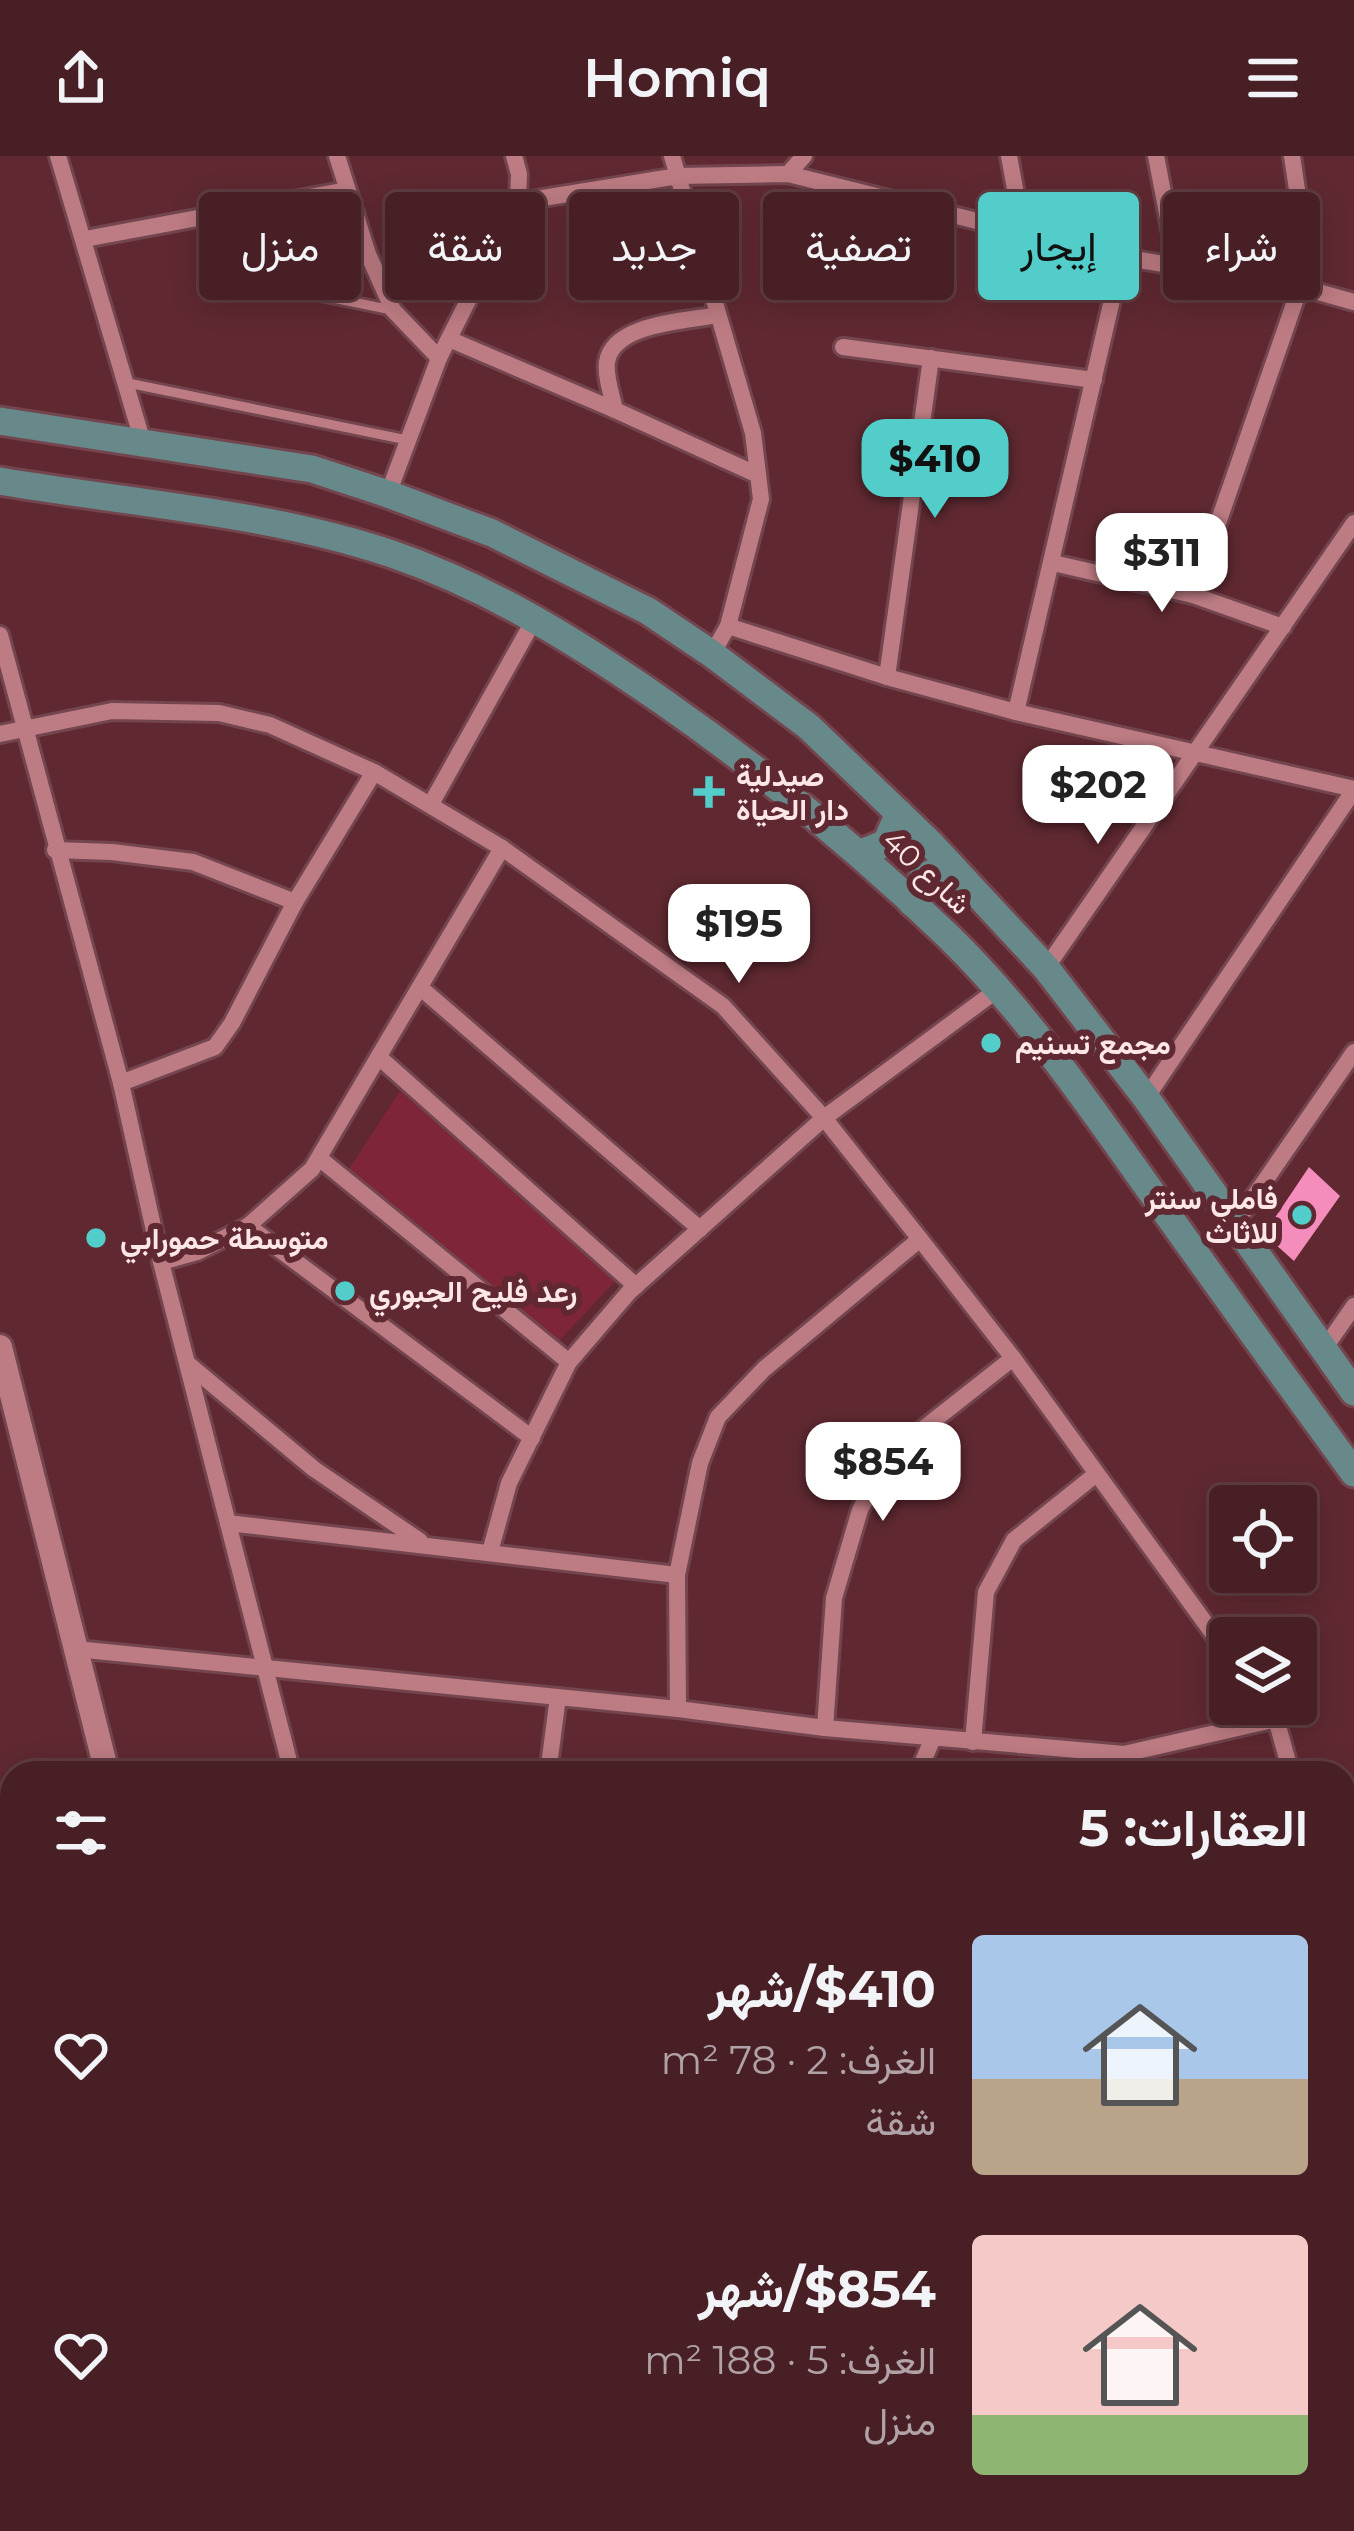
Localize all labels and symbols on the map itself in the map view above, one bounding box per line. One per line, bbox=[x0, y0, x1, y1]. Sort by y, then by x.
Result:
pin: $410 bbox=[864, 419, 1006, 521]
pin: $311 bbox=[1091, 513, 1233, 615]
pin: $202 bbox=[1027, 745, 1169, 847]
place label: صيدلية دار الحياة bbox=[736, 757, 849, 828]
marker: صيدلية دار الحياة bbox=[693, 776, 725, 808]
street label: شارع 40 bbox=[874, 822, 979, 924]
pin: $195 bbox=[668, 884, 810, 986]
place label: مجمع تسنيم bbox=[1015, 1025, 1171, 1064]
marker: مجمع تسنيم bbox=[978, 1030, 1004, 1056]
place label: فاملي سنتر للاثاث bbox=[1144, 1180, 1278, 1251]
marker: فاملي سنتر للاثاث bbox=[1289, 1202, 1315, 1228]
place label: متوسطة حمورابي bbox=[120, 1220, 329, 1264]
marker: متوسطة حمورابي bbox=[83, 1225, 109, 1251]
place label: رعد فليح الجبوري bbox=[369, 1273, 577, 1317]
marker: رعد فليح الجبوري bbox=[332, 1278, 358, 1304]
pin: $854 bbox=[812, 1422, 954, 1524]

